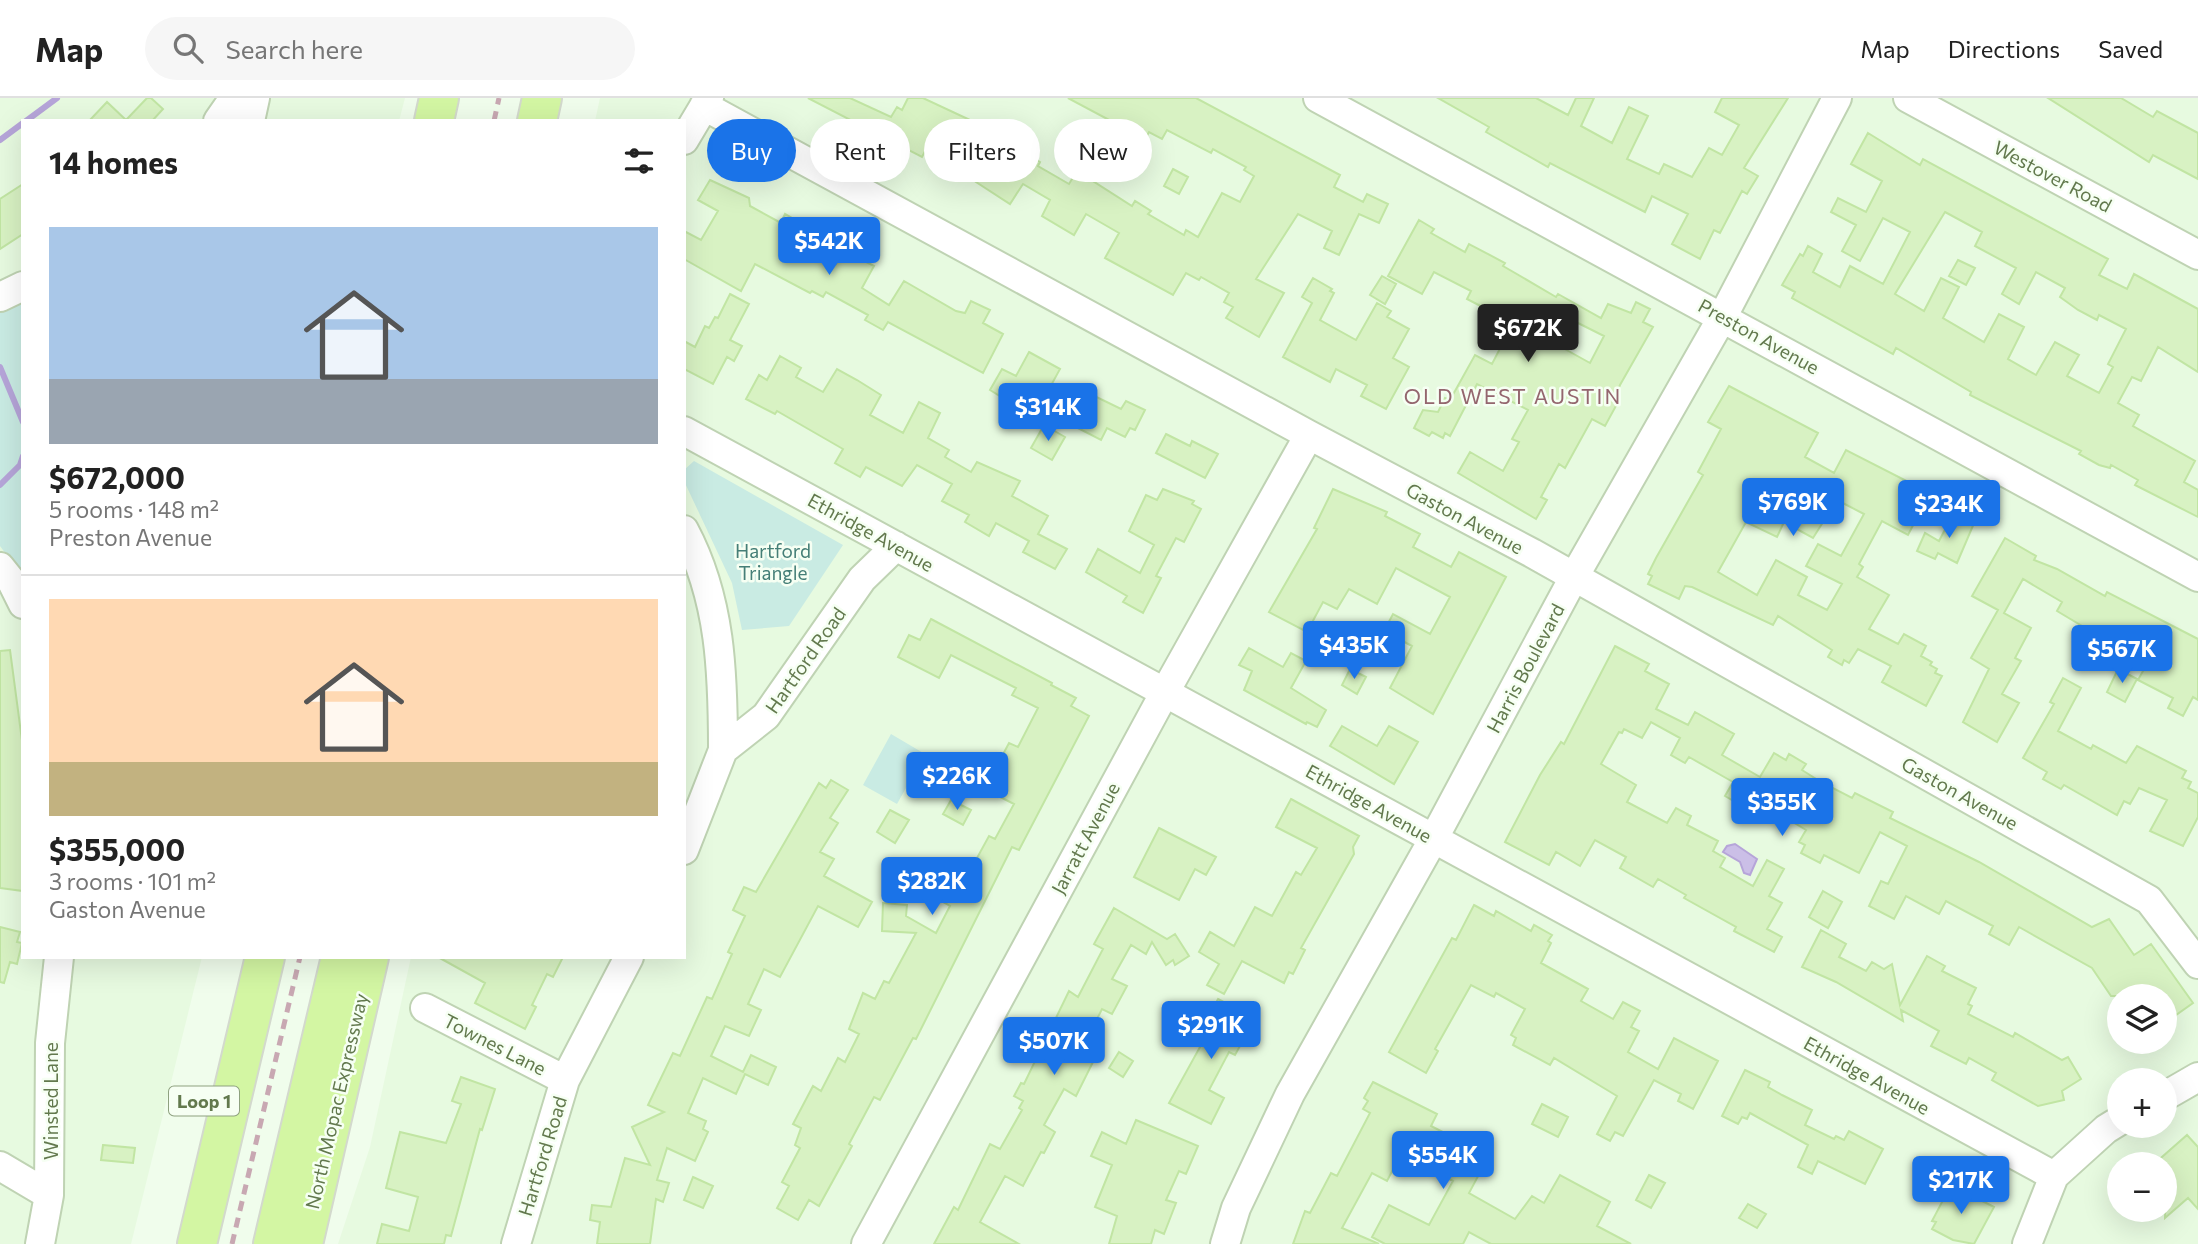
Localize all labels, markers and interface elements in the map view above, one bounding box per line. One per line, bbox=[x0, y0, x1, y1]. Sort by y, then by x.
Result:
search box bbox=[145, 17, 635, 80]
text: Map bbox=[35, 28, 103, 69]
icon: search bbox=[169, 29, 207, 67]
text: Search here bbox=[225, 33, 363, 64]
text: Map bbox=[1860, 34, 1910, 63]
text: Directions bbox=[1948, 34, 2060, 63]
text: Saved bbox=[2098, 34, 2163, 63]
chip: Buy bbox=[707, 119, 796, 182]
chip: Rent bbox=[810, 119, 910, 182]
chip: Filters bbox=[924, 119, 1040, 182]
chip: New bbox=[1054, 119, 1152, 182]
street label: Westover Road bbox=[1990, 135, 2116, 217]
icon: filters bbox=[620, 142, 658, 180]
text: 14 homes bbox=[49, 143, 178, 180]
pin: $542K bbox=[780, 218, 878, 277]
text: $542K bbox=[794, 226, 864, 254]
icon: home bbox=[291, 272, 417, 398]
street label: Preston Avenue bbox=[1695, 293, 1823, 379]
pin: $672K bbox=[1479, 304, 1577, 364]
text: $672K bbox=[1494, 313, 1562, 341]
district label: OLD WEST AUSTIN bbox=[1404, 383, 1622, 408]
pin: $314K bbox=[999, 384, 1097, 443]
text: $314K bbox=[1014, 392, 1082, 420]
text: $672,000 bbox=[49, 458, 185, 495]
street label: Gaston Avenue bbox=[1403, 477, 1527, 559]
pin: $769K bbox=[1744, 478, 1842, 538]
pin: $234K bbox=[1900, 480, 1998, 540]
text: $769K bbox=[1758, 487, 1828, 515]
street label: Ethridge Avenue bbox=[804, 488, 938, 576]
text: $234K bbox=[1914, 489, 1984, 517]
text: 5 rooms · 148 m² bbox=[49, 495, 219, 523]
text: Preston Avenue bbox=[49, 523, 212, 551]
park label: Hartford Triangle bbox=[735, 539, 811, 584]
street label: Harris Boulevard bbox=[1481, 599, 1569, 737]
street label: Hartford Road bbox=[760, 603, 850, 717]
pin: $435K bbox=[1305, 622, 1403, 681]
pin: $567K bbox=[2073, 626, 2171, 685]
text: $435K bbox=[1319, 630, 1389, 658]
text: $567K bbox=[2087, 634, 2157, 662]
icon: home bbox=[291, 644, 417, 770]
pin: $226K bbox=[908, 752, 1006, 812]
street label: Gaston Avenue bbox=[1898, 752, 2022, 834]
street label: Ethridge Avenue bbox=[1302, 759, 1436, 847]
text: $226K bbox=[922, 761, 992, 789]
street label: Jarratt Avenue bbox=[1046, 778, 1124, 898]
pin: $355K bbox=[1733, 778, 1831, 838]
text: $355K bbox=[1747, 787, 1817, 815]
text: $355,000 bbox=[49, 830, 185, 867]
pin: $282K bbox=[883, 858, 981, 917]
text: $282K bbox=[897, 866, 967, 894]
text: 3 rooms · 101 m² bbox=[49, 867, 216, 895]
text: Gaston Avenue bbox=[49, 895, 206, 923]
map controls bbox=[2107, 984, 2177, 1222]
button: layers bbox=[2107, 984, 2177, 1054]
street label: North Mopac Expressway bbox=[300, 991, 372, 1211]
pin: $291K bbox=[1162, 1002, 1260, 1061]
street label: Townes Lane bbox=[440, 1008, 550, 1080]
text: $291K bbox=[1178, 1010, 1244, 1038]
pin: $507K bbox=[1005, 1018, 1103, 1077]
text: $507K bbox=[1019, 1026, 1089, 1054]
street label: Ethridge Avenue bbox=[1800, 1031, 1934, 1119]
street label: Winsted Lane bbox=[39, 1042, 62, 1160]
button: + bbox=[2107, 1068, 2177, 1138]
road number: Loop 1 bbox=[169, 1086, 239, 1116]
street label: Hartford Road bbox=[513, 1093, 571, 1219]
pin: $554K bbox=[1394, 1132, 1492, 1191]
text: $554K bbox=[1408, 1140, 1478, 1168]
button: − bbox=[2107, 1152, 2177, 1222]
pin: $217K bbox=[1912, 1156, 2010, 1216]
text: $217K bbox=[1928, 1165, 1994, 1193]

